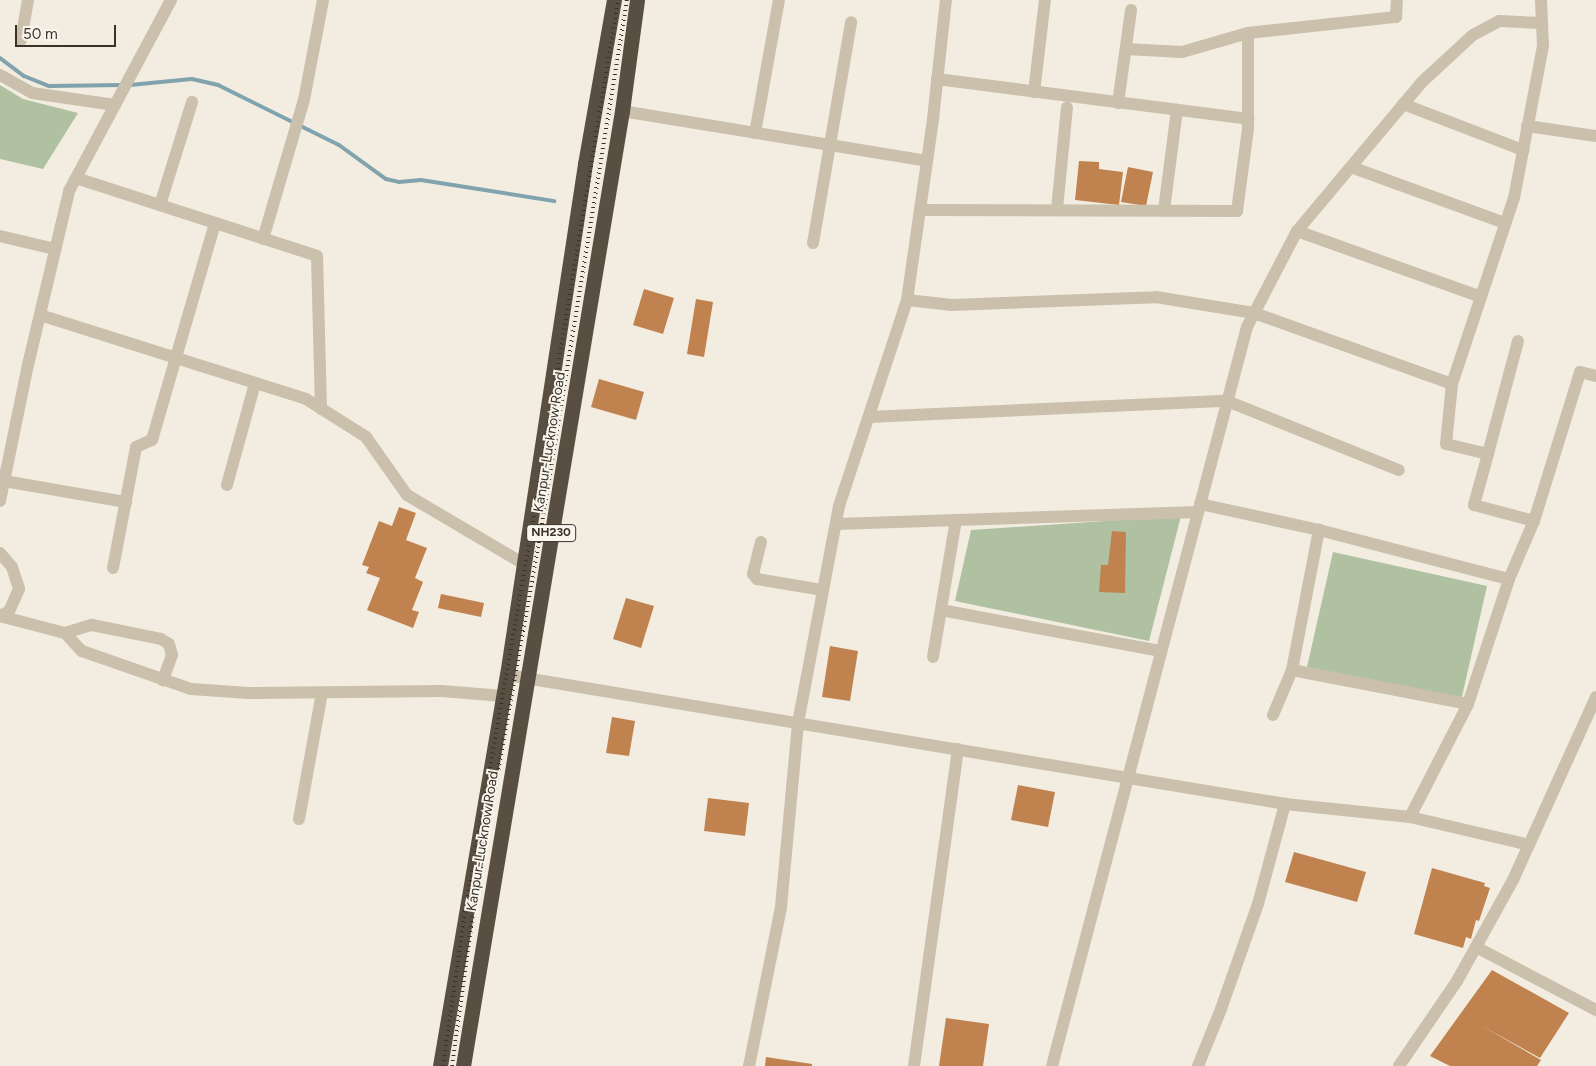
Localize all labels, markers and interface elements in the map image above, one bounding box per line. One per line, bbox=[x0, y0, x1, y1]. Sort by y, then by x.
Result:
scale bar bbox=[18, 15, 119, 47]
text: 50 m bbox=[23, 25, 58, 43]
street label: Kanpur-Lucknow Road bbox=[531, 371, 569, 513]
road number: NH230 bbox=[526, 524, 576, 542]
street label: Kanpur-Lucknow Road bbox=[464, 770, 502, 912]

